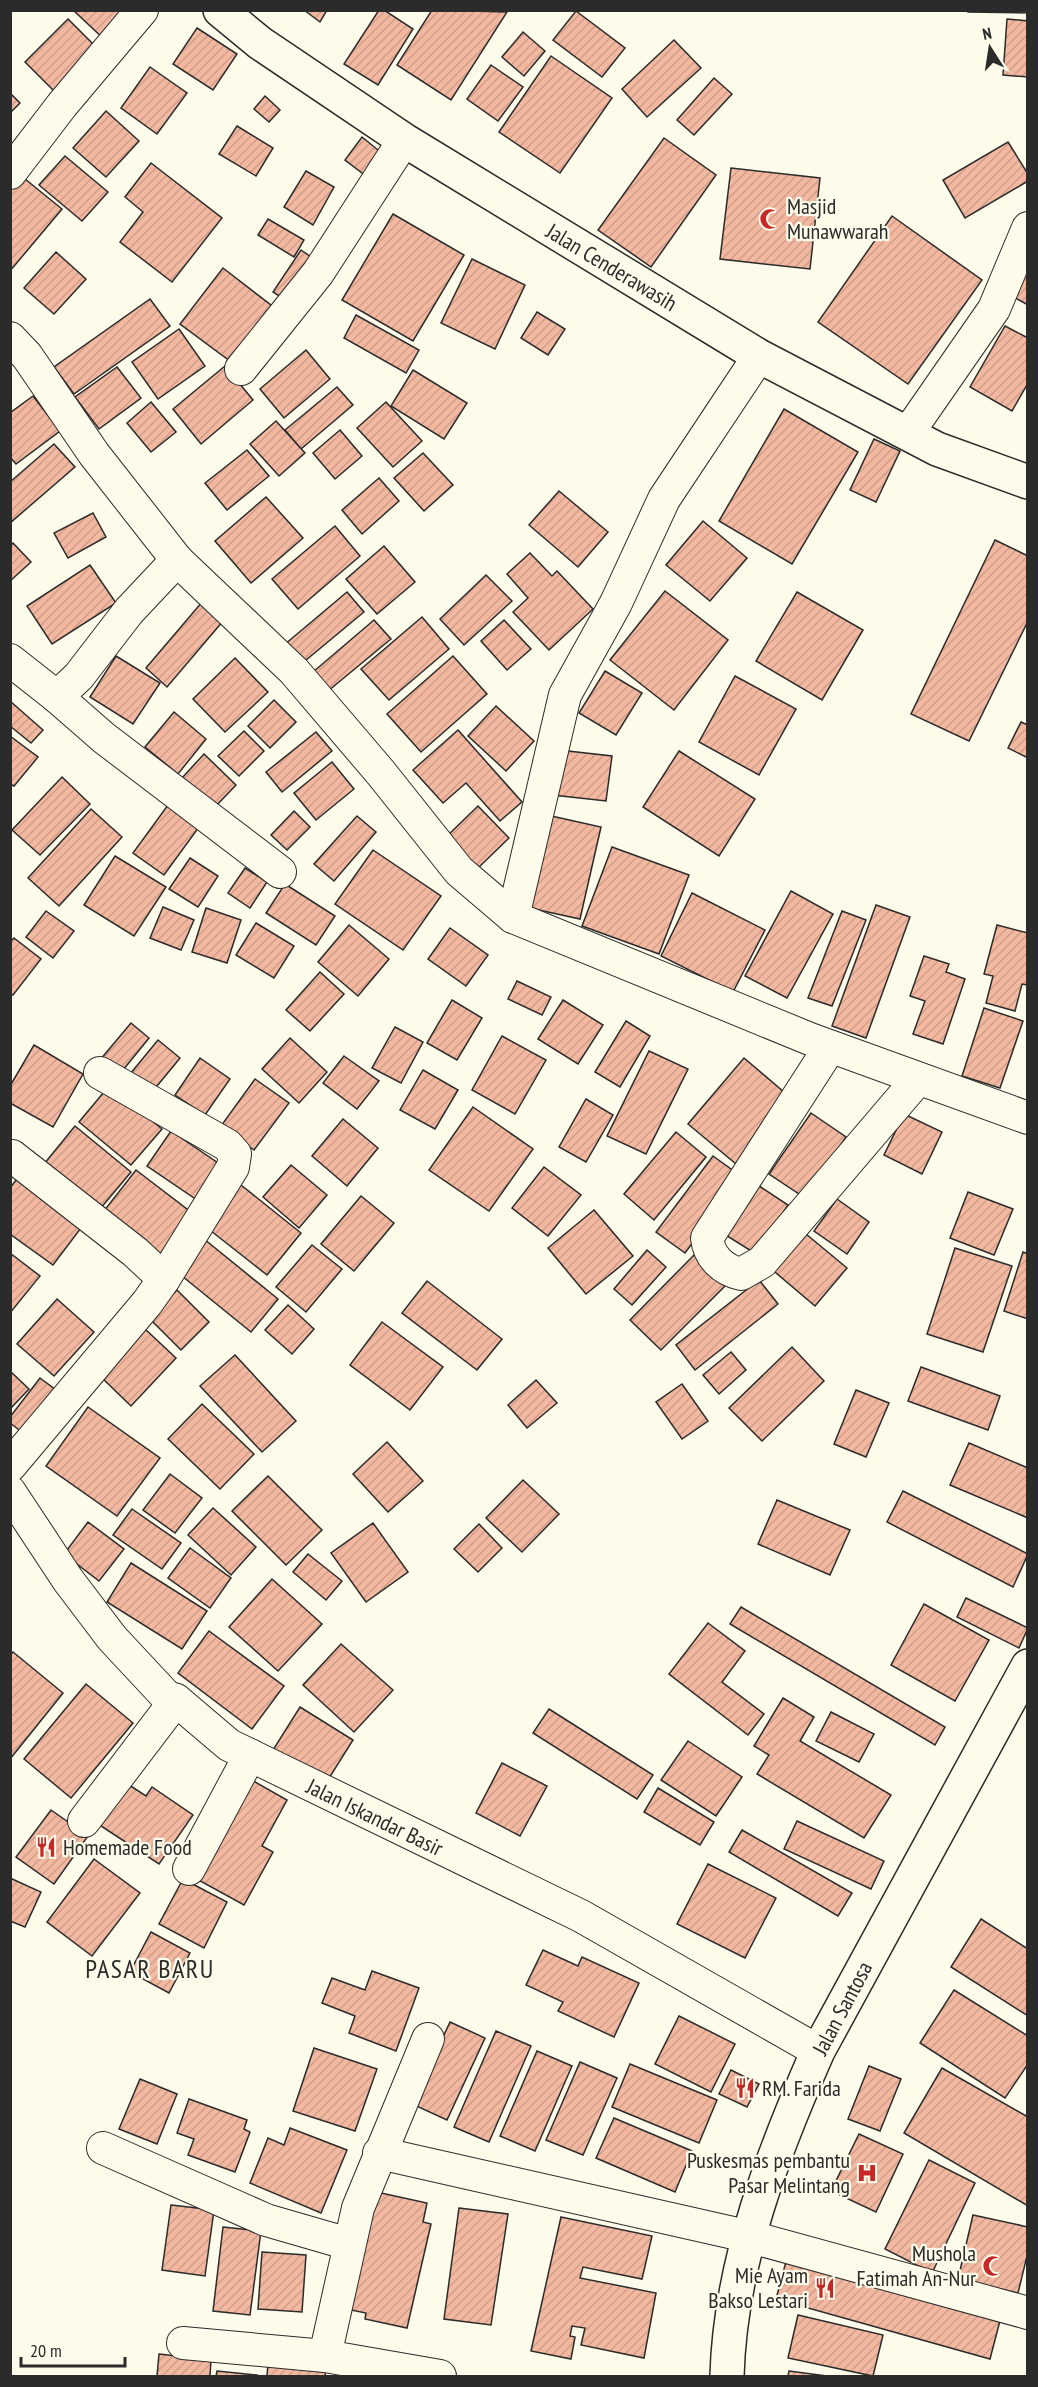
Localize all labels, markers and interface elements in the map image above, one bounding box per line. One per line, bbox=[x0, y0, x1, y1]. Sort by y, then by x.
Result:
north arrow bbox=[960, 18, 1020, 78]
text: N bbox=[981, 23, 993, 44]
place label: Masjid Munawwarah bbox=[787, 192, 888, 245]
mosque icon: Masjid Munawwarah bbox=[758, 207, 782, 231]
street label: Jalan Cenderawasih bbox=[541, 216, 683, 317]
street label: Jalan Iskandar Basir bbox=[301, 1771, 448, 1862]
place label: Homemade Food bbox=[63, 1833, 192, 1861]
restaurant icon: Homemade Food bbox=[34, 1835, 58, 1859]
district label: PASAR BARU bbox=[85, 1952, 215, 1985]
street label: Jalan Santosa bbox=[805, 1956, 878, 2060]
place label: RM. Farida bbox=[762, 2074, 841, 2102]
restaurant icon: RM. Farida bbox=[733, 2076, 757, 2100]
place label: Puskesmas pembantu Pasar Melintang bbox=[687, 2146, 850, 2199]
hospital icon: Puskesmas pembantu Pasar Melintang bbox=[855, 2161, 879, 2185]
place label: Mushola Fatimah An-Nur bbox=[857, 2239, 976, 2292]
mosque icon: Mushola Fatimah An-Nur bbox=[981, 2254, 1005, 2278]
place label: Mie Ayam Bakso Lestari bbox=[708, 2261, 808, 2314]
restaurant icon: Mie Ayam Bakso Lestari bbox=[813, 2276, 837, 2300]
scale bar bbox=[21, 2330, 124, 2368]
text: 20 m bbox=[30, 2339, 62, 2362]

